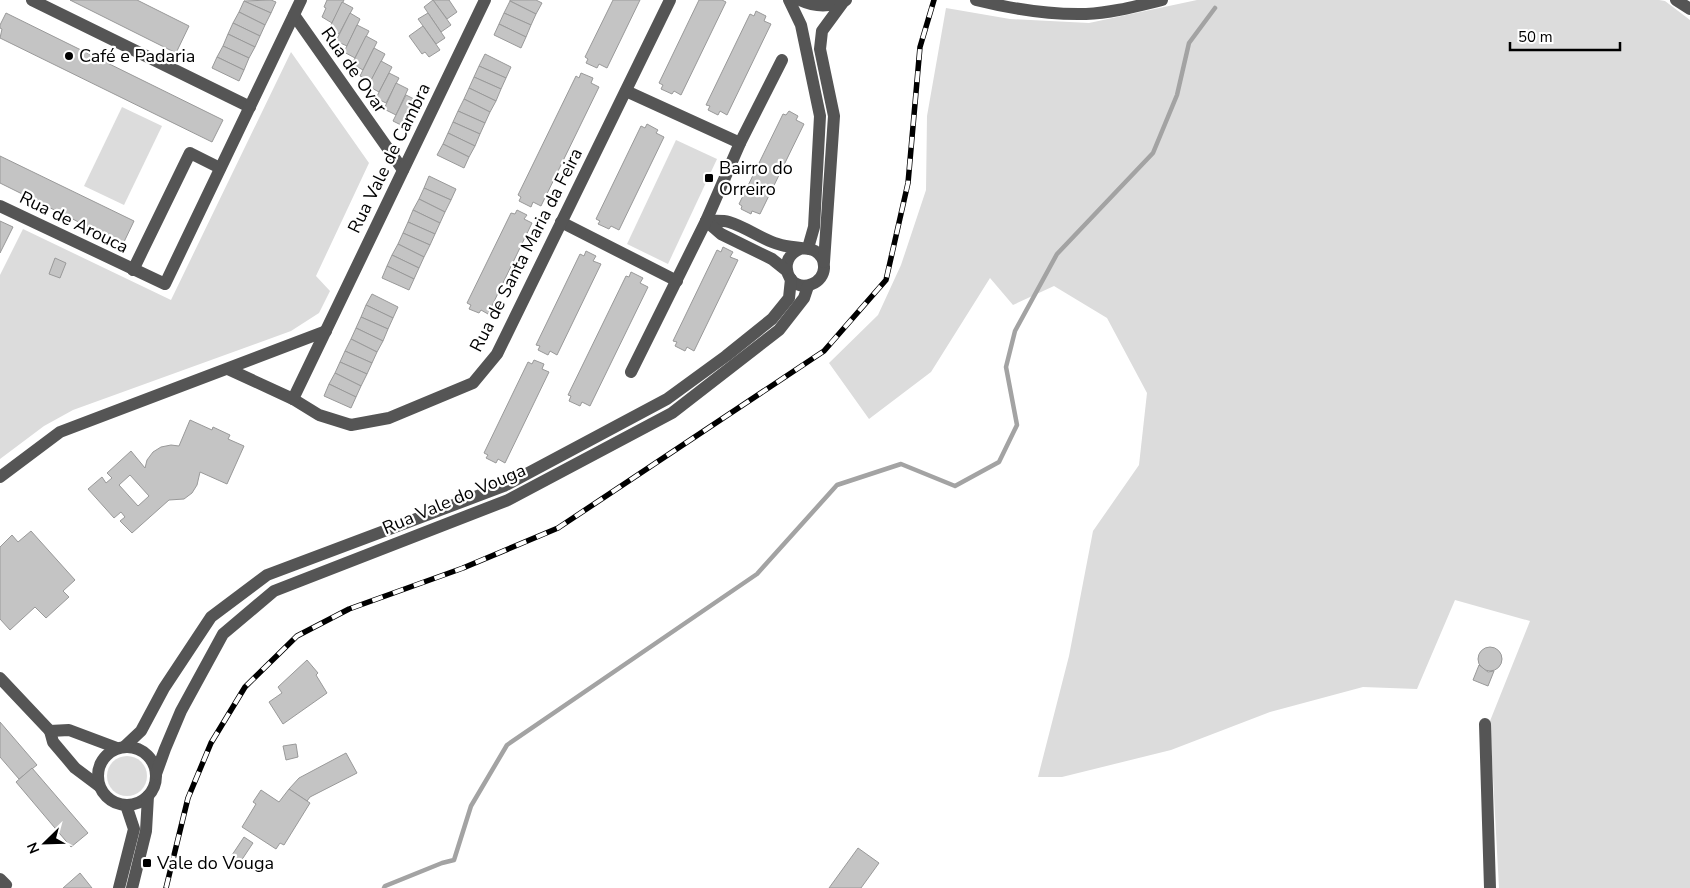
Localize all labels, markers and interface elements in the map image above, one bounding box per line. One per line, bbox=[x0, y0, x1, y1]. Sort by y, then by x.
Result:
scale bar bbox=[1510, 20, 1620, 52]
street label: Rua de Ovar bbox=[316, 22, 393, 118]
text: 50 m bbox=[1518, 27, 1553, 47]
place label: Café e Padaria bbox=[79, 44, 195, 68]
marker: Café e Padaria bbox=[63, 50, 75, 62]
street label: Rua Vale de Cambra bbox=[342, 79, 436, 237]
street label: Rua de Santa Maria da Feira bbox=[464, 144, 588, 356]
place label: Bairro do Orreiro bbox=[719, 156, 793, 201]
marker: Bairro do Orreiro bbox=[703, 172, 715, 184]
street label: Rua de Arouca bbox=[16, 185, 132, 259]
street label: Rua Vale do Vouga bbox=[379, 458, 529, 540]
north arrow bbox=[20, 818, 70, 868]
text: N bbox=[23, 839, 44, 856]
place label: Vale do Vouga bbox=[156, 851, 274, 875]
marker: Vale do Vouga bbox=[141, 857, 153, 869]

